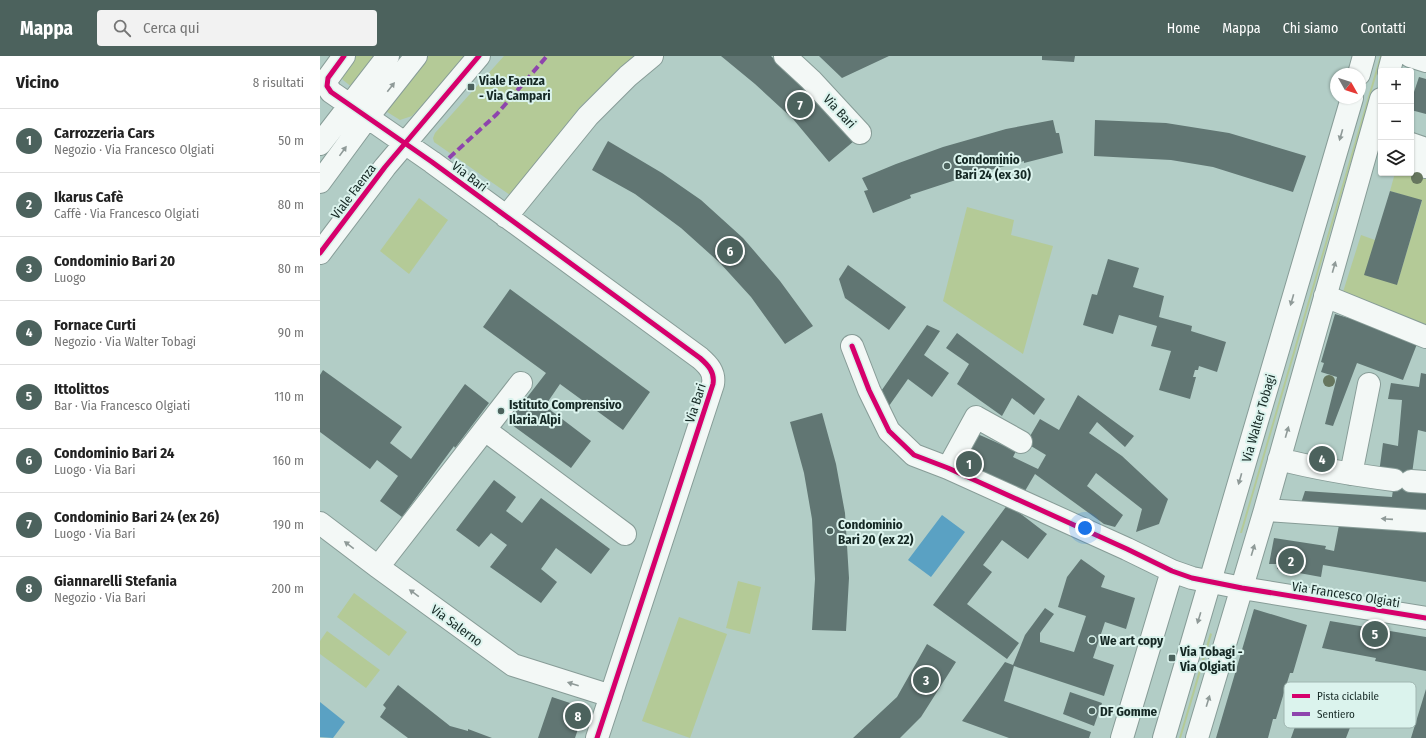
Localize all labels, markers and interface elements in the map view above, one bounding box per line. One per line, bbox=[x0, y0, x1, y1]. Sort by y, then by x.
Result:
search box bbox=[97, 10, 377, 46]
text: Mappa bbox=[20, 17, 73, 40]
icon: search bbox=[111, 17, 133, 39]
text: Cerca qui bbox=[143, 19, 199, 37]
text: Home bbox=[1167, 20, 1200, 37]
text: Mappa bbox=[1222, 20, 1261, 37]
text: Chi siamo bbox=[1283, 20, 1338, 37]
text: Contatti bbox=[1360, 20, 1406, 37]
north arrow bbox=[1330, 68, 1366, 104]
map controls bbox=[1378, 68, 1414, 176]
button: + bbox=[1378, 68, 1414, 104]
text: Vicino bbox=[16, 72, 59, 93]
place label: Viale Faenza - Via Campari bbox=[478, 73, 551, 103]
text: 8 risultati bbox=[253, 75, 304, 90]
one-way arrow bbox=[387, 82, 396, 93]
marker: Viale Faenza - Via Campari bbox=[466, 82, 476, 92]
pin: 7 bbox=[787, 90, 813, 120]
street label: Via Bari bbox=[820, 91, 859, 131]
button: − bbox=[1378, 104, 1414, 140]
text: Carrozzeria Cars bbox=[54, 124, 155, 142]
one-way arrow bbox=[1338, 130, 1344, 142]
text: 1 bbox=[26, 133, 32, 148]
text: 50 m bbox=[278, 133, 304, 148]
button: layers bbox=[1378, 140, 1414, 176]
text: Negozio · Via Francesco Olgiati bbox=[54, 142, 214, 157]
one-way arrow bbox=[339, 145, 347, 156]
place label: Condominio Bari 24 (ex 30) bbox=[955, 152, 1031, 182]
street label: Via Bari bbox=[449, 158, 490, 195]
street label: Viale Faenza bbox=[328, 161, 379, 222]
marker: Condominio Bari 24 (ex 30) bbox=[942, 161, 952, 171]
text: Ikarus Cafè bbox=[54, 188, 123, 206]
text: 2 bbox=[26, 197, 32, 212]
text: 80 m bbox=[278, 197, 304, 212]
text: Caffè · Via Francesco Olgiati bbox=[54, 206, 199, 221]
pin: 6 bbox=[717, 236, 743, 266]
text: Condominio Bari 20 bbox=[54, 252, 175, 270]
text: 3 bbox=[26, 261, 32, 276]
text: 80 m bbox=[278, 261, 304, 276]
one-way arrow bbox=[1331, 261, 1337, 273]
text: Luogo bbox=[54, 270, 86, 285]
one-way arrow bbox=[1289, 295, 1295, 307]
text: Fornace Curti bbox=[54, 316, 136, 334]
text: 4 bbox=[26, 325, 32, 340]
text: 90 m bbox=[278, 325, 304, 340]
text: Negozio · Via Walter Tobagi bbox=[54, 334, 196, 349]
street label: Via Walter Tobagi bbox=[1239, 372, 1278, 464]
text: Ittolittos bbox=[54, 380, 109, 398]
street label: Via Bari bbox=[682, 382, 709, 425]
text: 5 bbox=[26, 389, 32, 404]
text: 110 m bbox=[274, 389, 304, 404]
place label: Istituto Comprensivo Ilaria Alpi bbox=[509, 397, 622, 427]
text: Bar · Via Francesco Olgiati bbox=[54, 398, 190, 413]
marker: Istituto Comprensivo Ilaria Alpi bbox=[496, 406, 506, 416]
one-way arrow bbox=[1284, 426, 1290, 438]
text: Condominio Bari 24 bbox=[54, 444, 175, 462]
pin: 4 bbox=[1309, 444, 1335, 474]
pin: 1 bbox=[956, 449, 982, 479]
text: 6 bbox=[26, 453, 32, 468]
text: 160 m bbox=[273, 453, 304, 468]
text: Luogo · Via Bari bbox=[54, 462, 135, 477]
one-way arrow bbox=[1237, 473, 1243, 485]
text: Condominio Bari 24 (ex 26) bbox=[54, 508, 219, 526]
one-way arrow bbox=[1381, 515, 1393, 522]
text: 7 bbox=[26, 517, 32, 532]
text: 190 m bbox=[273, 517, 304, 532]
place label: Condominio Bari 20 (ex 22) bbox=[838, 517, 914, 547]
your location bbox=[1075, 518, 1095, 538]
text: Luogo · Via Bari bbox=[54, 526, 135, 541]
marker: Condominio Bari 20 (ex 22) bbox=[825, 526, 835, 536]
one-way arrow bbox=[344, 541, 355, 549]
one-way arrow bbox=[1250, 544, 1256, 556]
pin: 2 bbox=[1278, 546, 1304, 576]
text: Giannarelli Stefania bbox=[54, 572, 177, 590]
street label: Via Francesco Olgiati bbox=[1291, 579, 1401, 610]
text: 8 bbox=[26, 581, 32, 596]
text: 200 m bbox=[272, 581, 304, 596]
one-way arrow bbox=[408, 589, 419, 597]
text: Negozio · Via Bari bbox=[54, 590, 146, 605]
street label: Via Salerno bbox=[428, 602, 486, 649]
one-way arrow bbox=[1196, 612, 1202, 624]
pin: 5 bbox=[1362, 619, 1388, 649]
place label: We art copy bbox=[1100, 633, 1164, 648]
marker: We art copy bbox=[1087, 635, 1097, 645]
place label: Via Tobagi - Via Olgiati bbox=[1179, 644, 1243, 674]
marker: Via Tobagi - Via Olgiati bbox=[1167, 653, 1177, 663]
pin: 3 bbox=[913, 665, 939, 695]
one-way arrow bbox=[567, 681, 579, 687]
legend bbox=[1284, 682, 1416, 728]
text: Pista ciclabile bbox=[1317, 690, 1379, 703]
one-way arrow bbox=[1205, 694, 1211, 706]
pin: 8 bbox=[565, 701, 591, 731]
place label: DF Gomme bbox=[1100, 704, 1158, 719]
marker: DF Gomme bbox=[1087, 706, 1097, 716]
text: Sentiero bbox=[1317, 708, 1355, 721]

